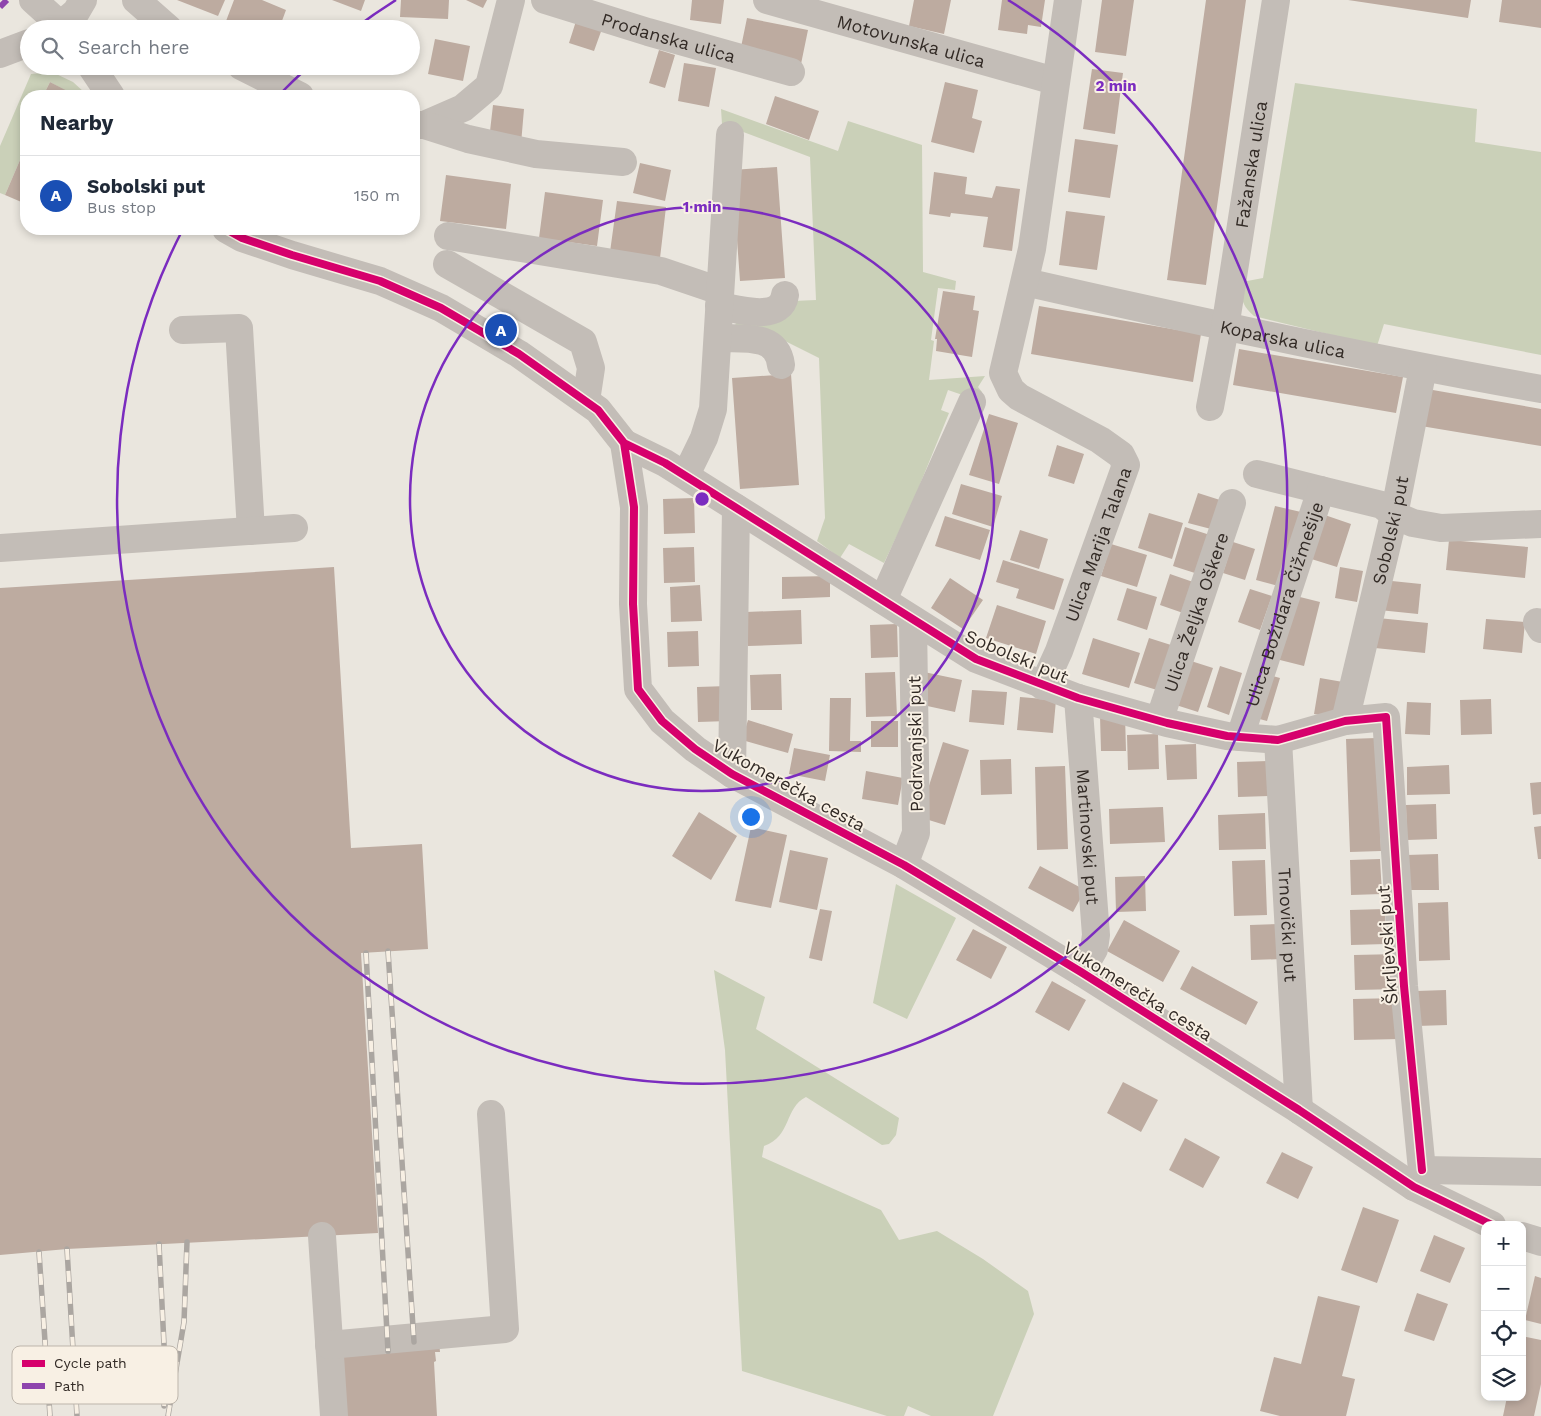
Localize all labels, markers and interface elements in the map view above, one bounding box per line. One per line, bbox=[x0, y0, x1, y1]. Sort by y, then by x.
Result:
street label: Prodanska ulica bbox=[599, 8, 738, 66]
street label: Motovunska ulica bbox=[835, 10, 988, 71]
search box bbox=[20, 20, 420, 75]
icon: search bbox=[38, 34, 66, 62]
text: Search here bbox=[78, 36, 189, 59]
text: 2 min bbox=[1095, 77, 1137, 95]
street label: Fažanska ulica bbox=[1230, 99, 1271, 229]
text: Nearby bbox=[40, 110, 113, 135]
text: Sobolski put bbox=[87, 175, 205, 198]
text: A bbox=[51, 186, 61, 205]
text: 150 m bbox=[354, 186, 400, 205]
text: Bus stop bbox=[87, 198, 156, 217]
text: 1 min bbox=[683, 198, 721, 216]
pin: A bbox=[485, 311, 517, 349]
street label: Koparska ulica bbox=[1218, 315, 1347, 362]
street label: Ulica Marija Talana bbox=[1060, 464, 1135, 625]
street label: Sobolski put bbox=[1367, 474, 1412, 587]
centre of rings bbox=[693, 490, 711, 508]
street label: Ulica Božidara Čižmešije bbox=[1240, 499, 1327, 709]
street label: Ulica Željka Oškere bbox=[1159, 529, 1232, 695]
street label: Sobolski put bbox=[962, 625, 1072, 687]
street label: Podrvanjski put bbox=[903, 675, 927, 812]
street label: Vukomerečka cesta bbox=[709, 734, 869, 836]
street label: Martinovski put bbox=[1073, 768, 1104, 906]
your location bbox=[738, 804, 764, 830]
street label: Trnovički put bbox=[1275, 867, 1302, 983]
street label: Škrljevski put bbox=[1372, 884, 1402, 1005]
street label: Vukomerečka cesta bbox=[1060, 937, 1216, 1045]
map controls bbox=[1481, 1221, 1526, 1401]
button: + bbox=[1481, 1221, 1526, 1266]
button: − bbox=[1481, 1266, 1526, 1311]
button: locate bbox=[1481, 1311, 1526, 1356]
legend bbox=[12, 1346, 178, 1404]
text: Cycle path bbox=[54, 1355, 127, 1371]
button: layers bbox=[1481, 1356, 1526, 1401]
text: Path bbox=[54, 1378, 85, 1394]

